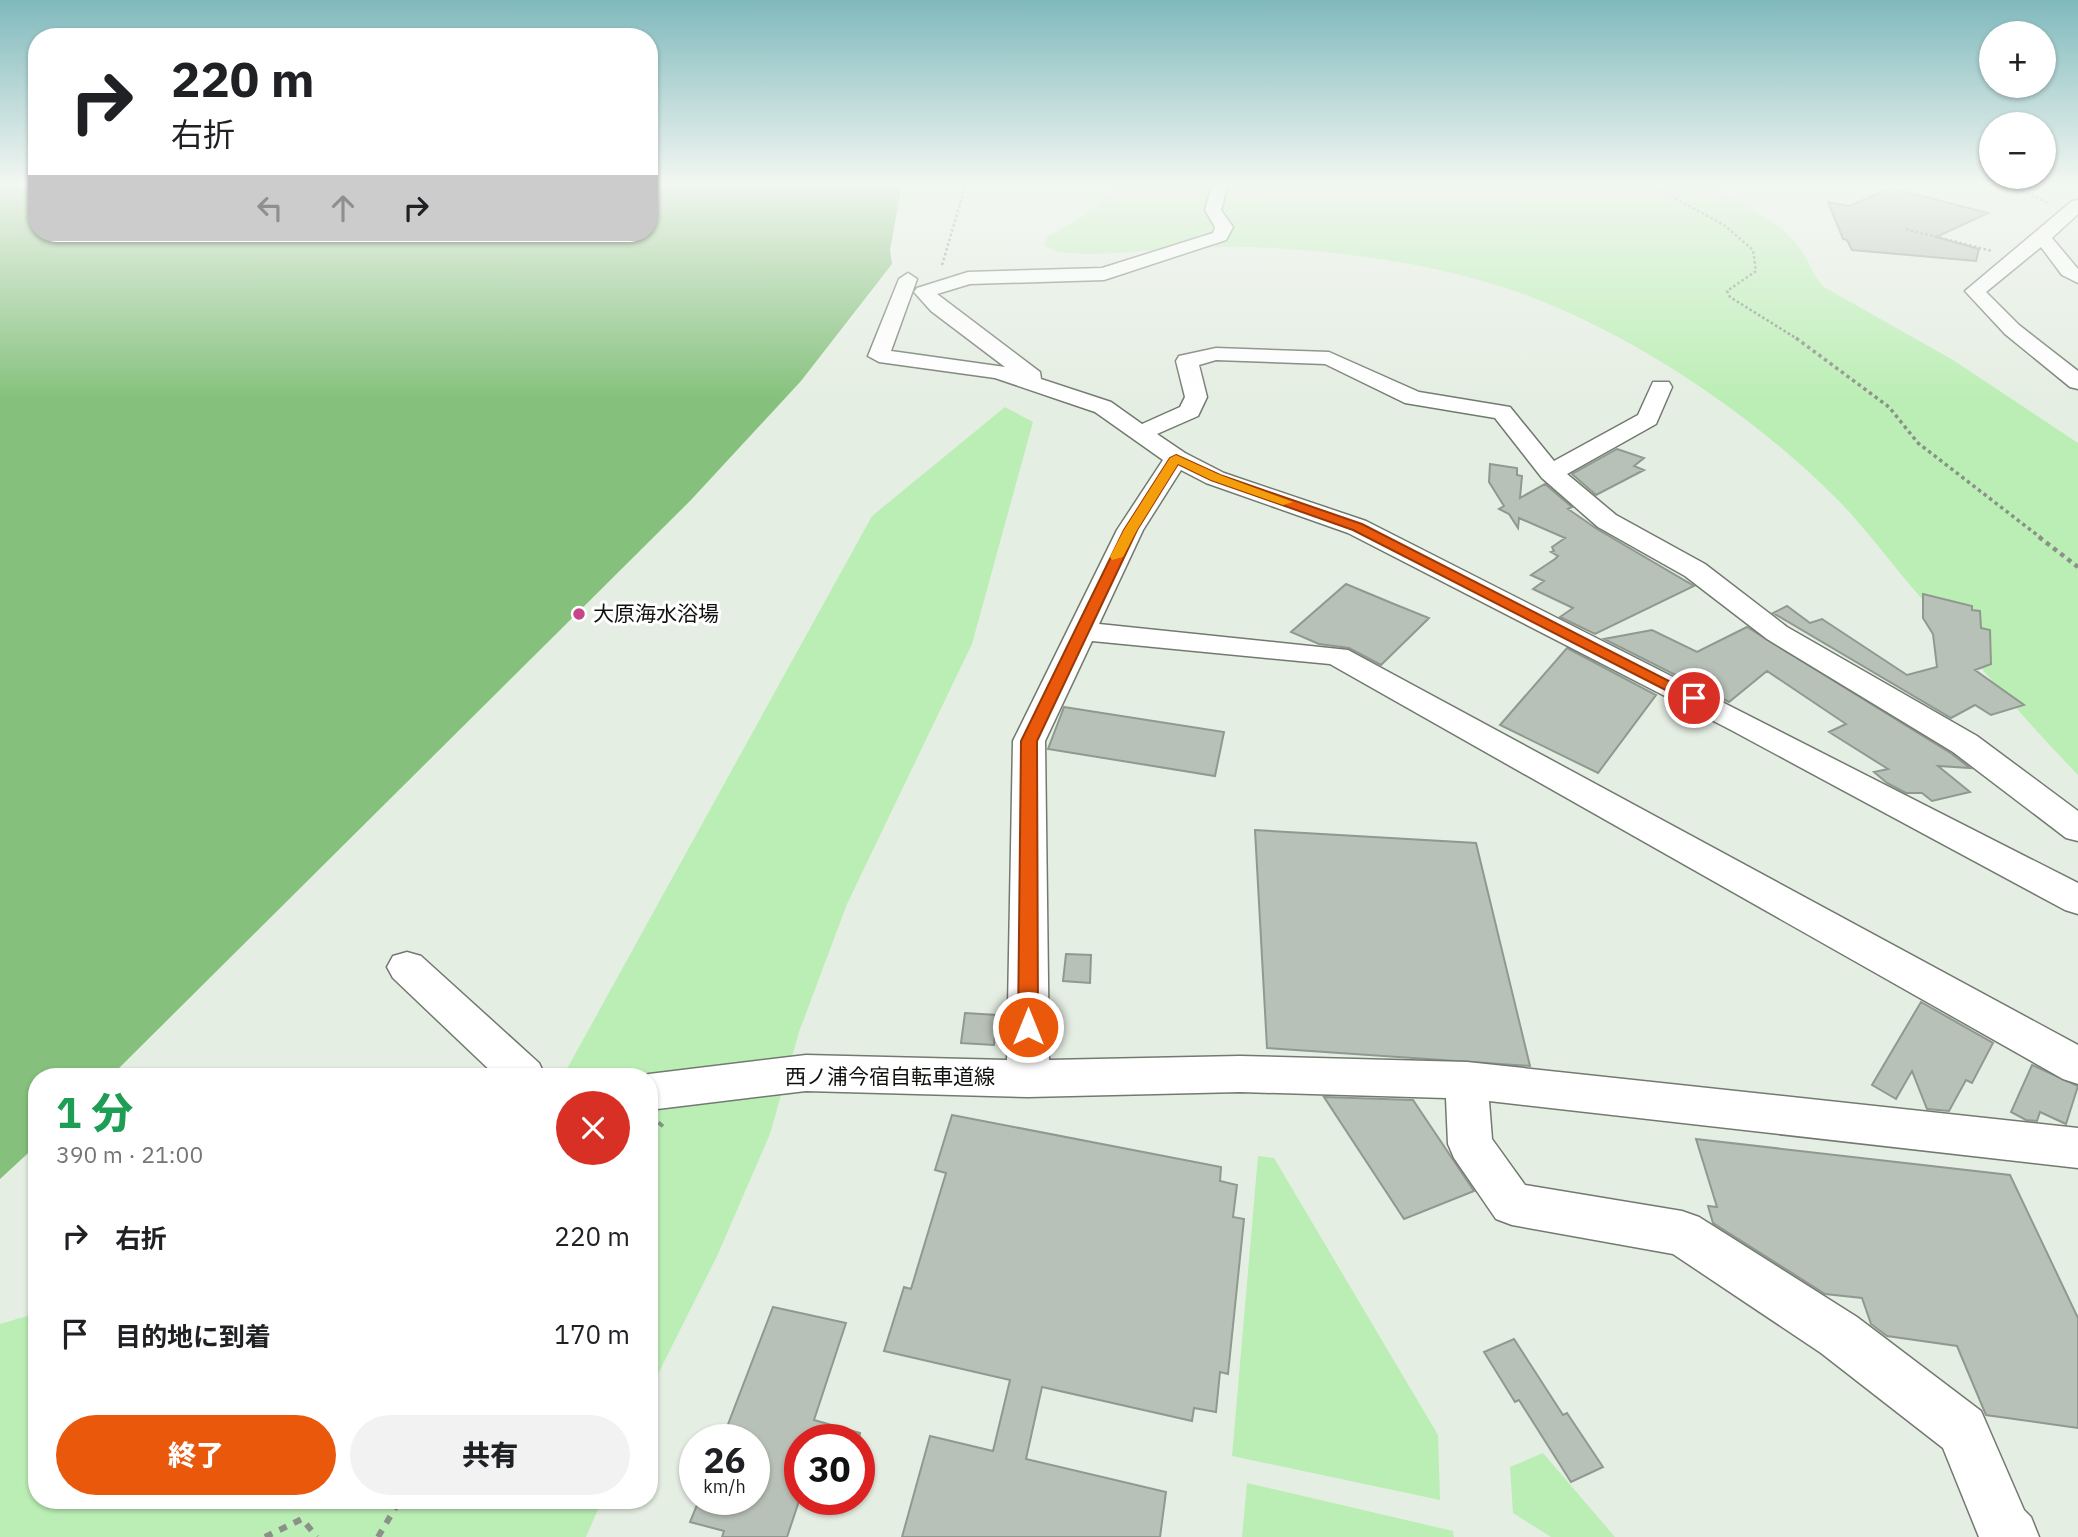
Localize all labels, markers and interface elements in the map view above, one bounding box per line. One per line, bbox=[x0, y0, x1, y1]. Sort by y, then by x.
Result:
map controls bbox=[1979, 21, 2056, 189]
button: + bbox=[1979, 21, 2056, 98]
text: 220 m bbox=[171, 47, 315, 110]
icon: right bbox=[56, 56, 147, 147]
button: − bbox=[1979, 112, 2056, 189]
text: 右折 bbox=[171, 113, 235, 155]
icon: left bbox=[251, 189, 289, 227]
icon: ahead bbox=[324, 189, 362, 227]
icon: right bbox=[397, 189, 435, 227]
place label: 大原海水浴場 bbox=[593, 599, 719, 627]
marker: 大原海水浴場 bbox=[571, 606, 587, 622]
pin bbox=[1664, 668, 1724, 728]
icon: arrive bbox=[1675, 679, 1713, 717]
position arrow bbox=[991, 990, 1065, 1064]
street label: 西ノ浦今宿自転車道線 bbox=[785, 1062, 995, 1090]
text: 1 分 bbox=[56, 1085, 133, 1140]
button: close bbox=[556, 1091, 630, 1165]
text: 390 m · 21:00 bbox=[56, 1139, 203, 1169]
icon: right bbox=[56, 1217, 94, 1255]
text: 220 m bbox=[554, 1219, 630, 1253]
text: 右折 bbox=[115, 1221, 167, 1255]
icon: arrive bbox=[56, 1315, 94, 1353]
text: 170 m bbox=[554, 1317, 630, 1351]
text: 目的地に到着 bbox=[115, 1319, 271, 1353]
button: 終了 bbox=[56, 1415, 336, 1495]
button: 共有 bbox=[350, 1415, 630, 1495]
speed limit sign: 30 bbox=[784, 1424, 875, 1515]
text: 26 bbox=[703, 1437, 746, 1483]
text: km/h bbox=[703, 1475, 746, 1498]

